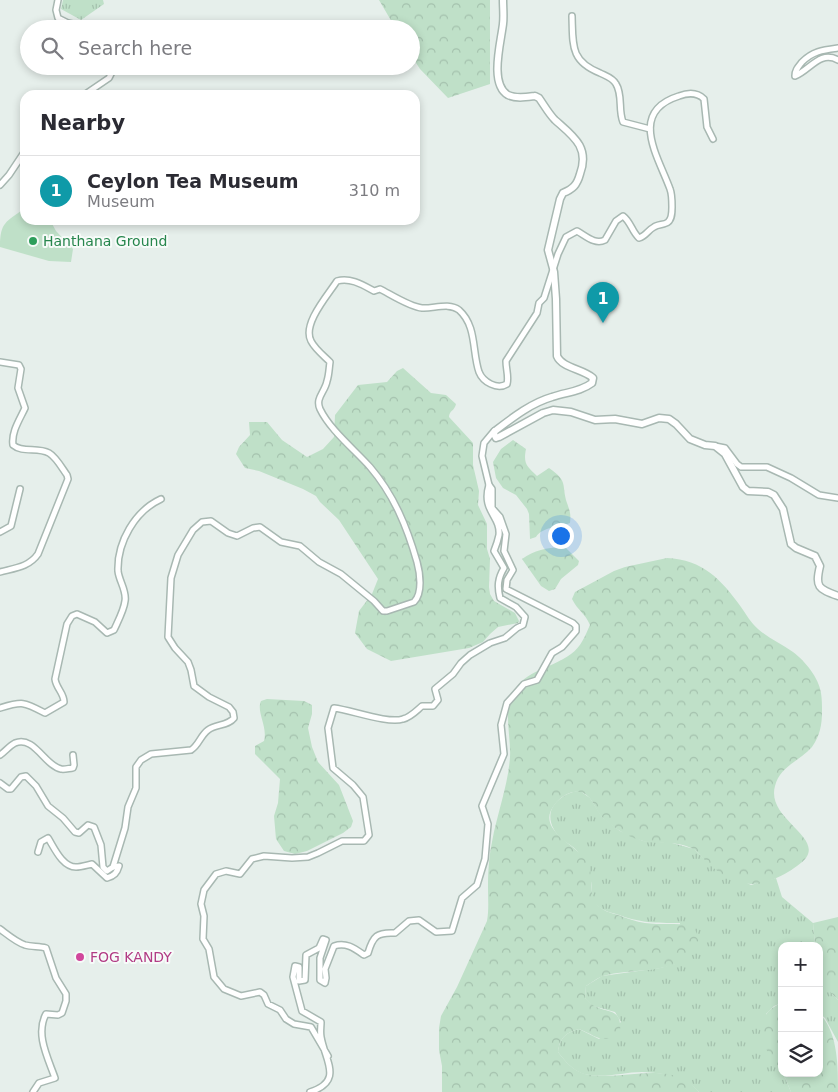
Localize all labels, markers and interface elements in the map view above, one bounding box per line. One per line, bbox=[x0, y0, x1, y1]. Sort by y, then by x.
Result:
search box bbox=[20, 20, 420, 75]
icon: search bbox=[38, 34, 66, 62]
text: Search here bbox=[78, 37, 192, 59]
text: Nearby bbox=[40, 111, 125, 135]
text: Ceylon Tea Museum bbox=[87, 170, 299, 192]
text: 1 bbox=[50, 181, 62, 200]
text: 310 m bbox=[349, 181, 400, 200]
text: Museum bbox=[87, 192, 155, 211]
place label: Hanthana Ground bbox=[43, 233, 167, 249]
marker: Hanthana Ground bbox=[27, 235, 39, 247]
pin: 1 bbox=[587, 282, 619, 323]
your location bbox=[548, 523, 574, 549]
map controls bbox=[778, 942, 823, 1077]
button: + bbox=[778, 942, 823, 987]
place label: FOG KANDY bbox=[90, 949, 172, 965]
marker: FOG KANDY bbox=[74, 951, 86, 963]
button: − bbox=[778, 987, 823, 1032]
button: layers bbox=[778, 1032, 823, 1077]

